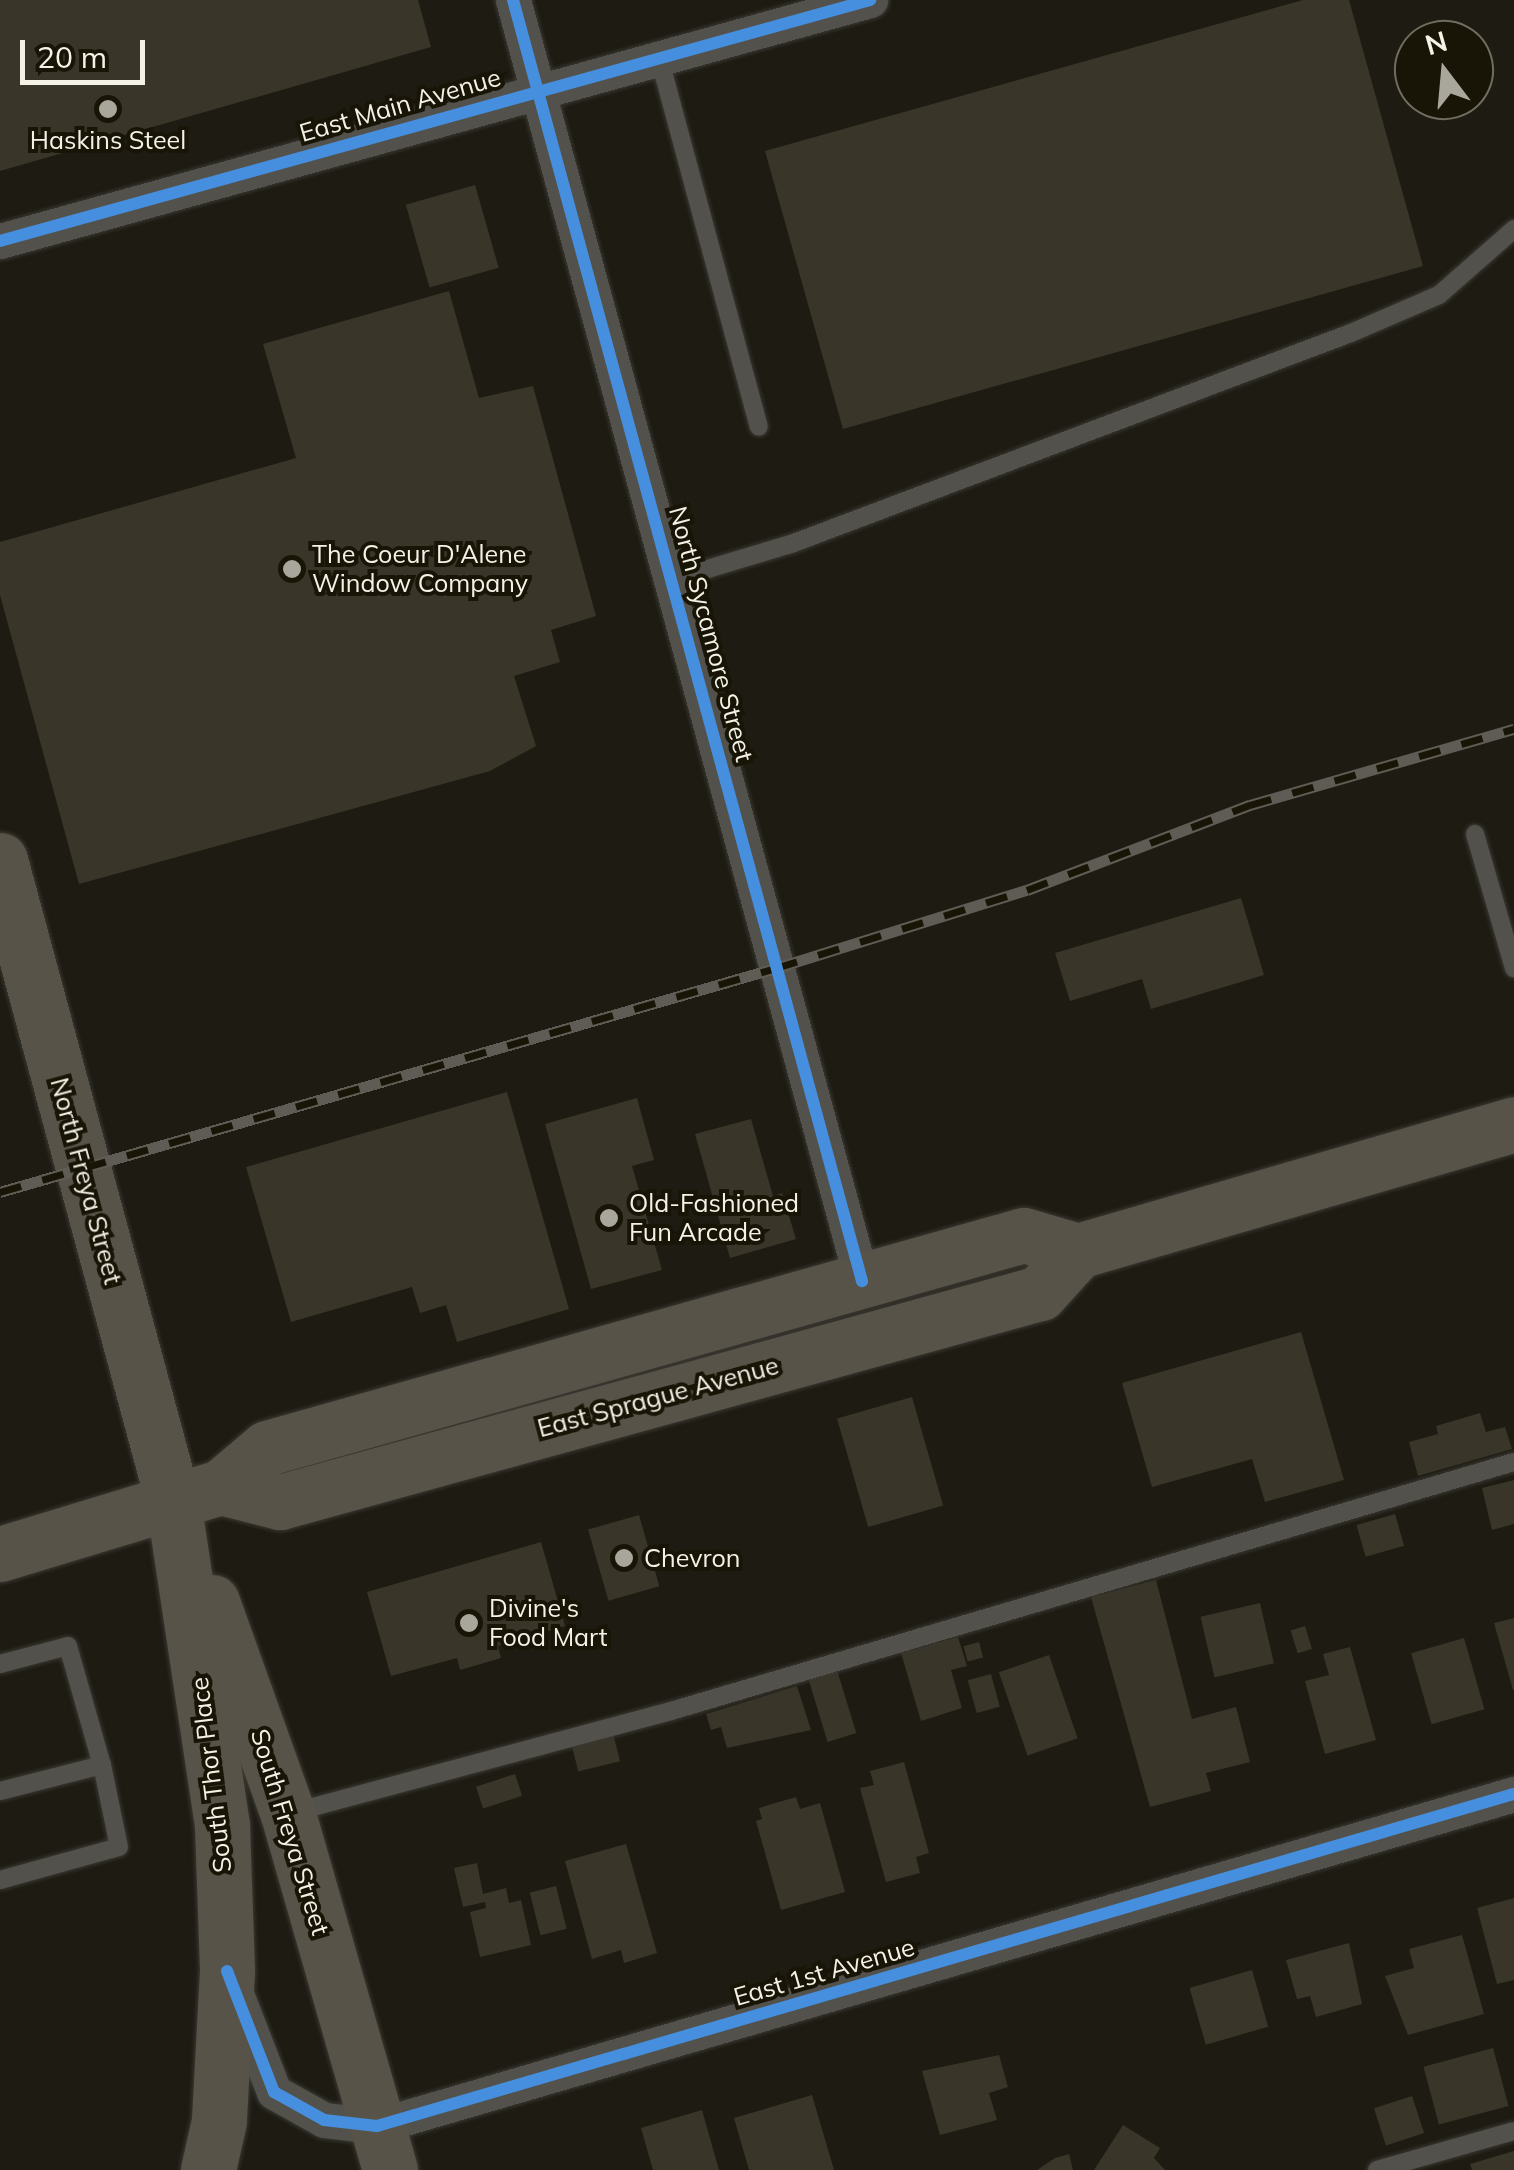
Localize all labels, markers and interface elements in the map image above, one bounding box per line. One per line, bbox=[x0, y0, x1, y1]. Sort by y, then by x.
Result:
scale bar bbox=[25, 20, 150, 82]
north arrow bbox=[1394, 20, 1494, 120]
text: N bbox=[1421, 23, 1451, 62]
text: 20 m bbox=[37, 38, 107, 76]
street label: East Main Avenue bbox=[296, 62, 504, 148]
marker: Haskins Steel bbox=[97, 98, 119, 120]
place label: Haskins Steel bbox=[30, 125, 186, 155]
street label: North Sycamore Street bbox=[663, 503, 759, 765]
place label: The Coeur D'Alene Window Company bbox=[312, 540, 528, 599]
marker: The Coeur D'Alene Window Company bbox=[281, 558, 303, 580]
street label: North Freya Street bbox=[44, 1075, 128, 1287]
place label: Old-Fashioned Fun Arcade bbox=[629, 1189, 799, 1248]
marker: Old-Fashioned Fun Arcade bbox=[598, 1207, 620, 1229]
street label: East Sprague Avenue bbox=[534, 1350, 782, 1444]
place label: Chevron bbox=[644, 1543, 740, 1573]
marker: Chevron bbox=[613, 1547, 635, 1569]
place label: Divine's Food Mart bbox=[489, 1594, 608, 1653]
marker: Divine's Food Mart bbox=[458, 1612, 480, 1634]
street label: South Thor Place bbox=[184, 1676, 238, 1874]
street label: South Freya Street bbox=[244, 1725, 336, 1939]
street label: East 1st Avenue bbox=[730, 1932, 918, 2012]

